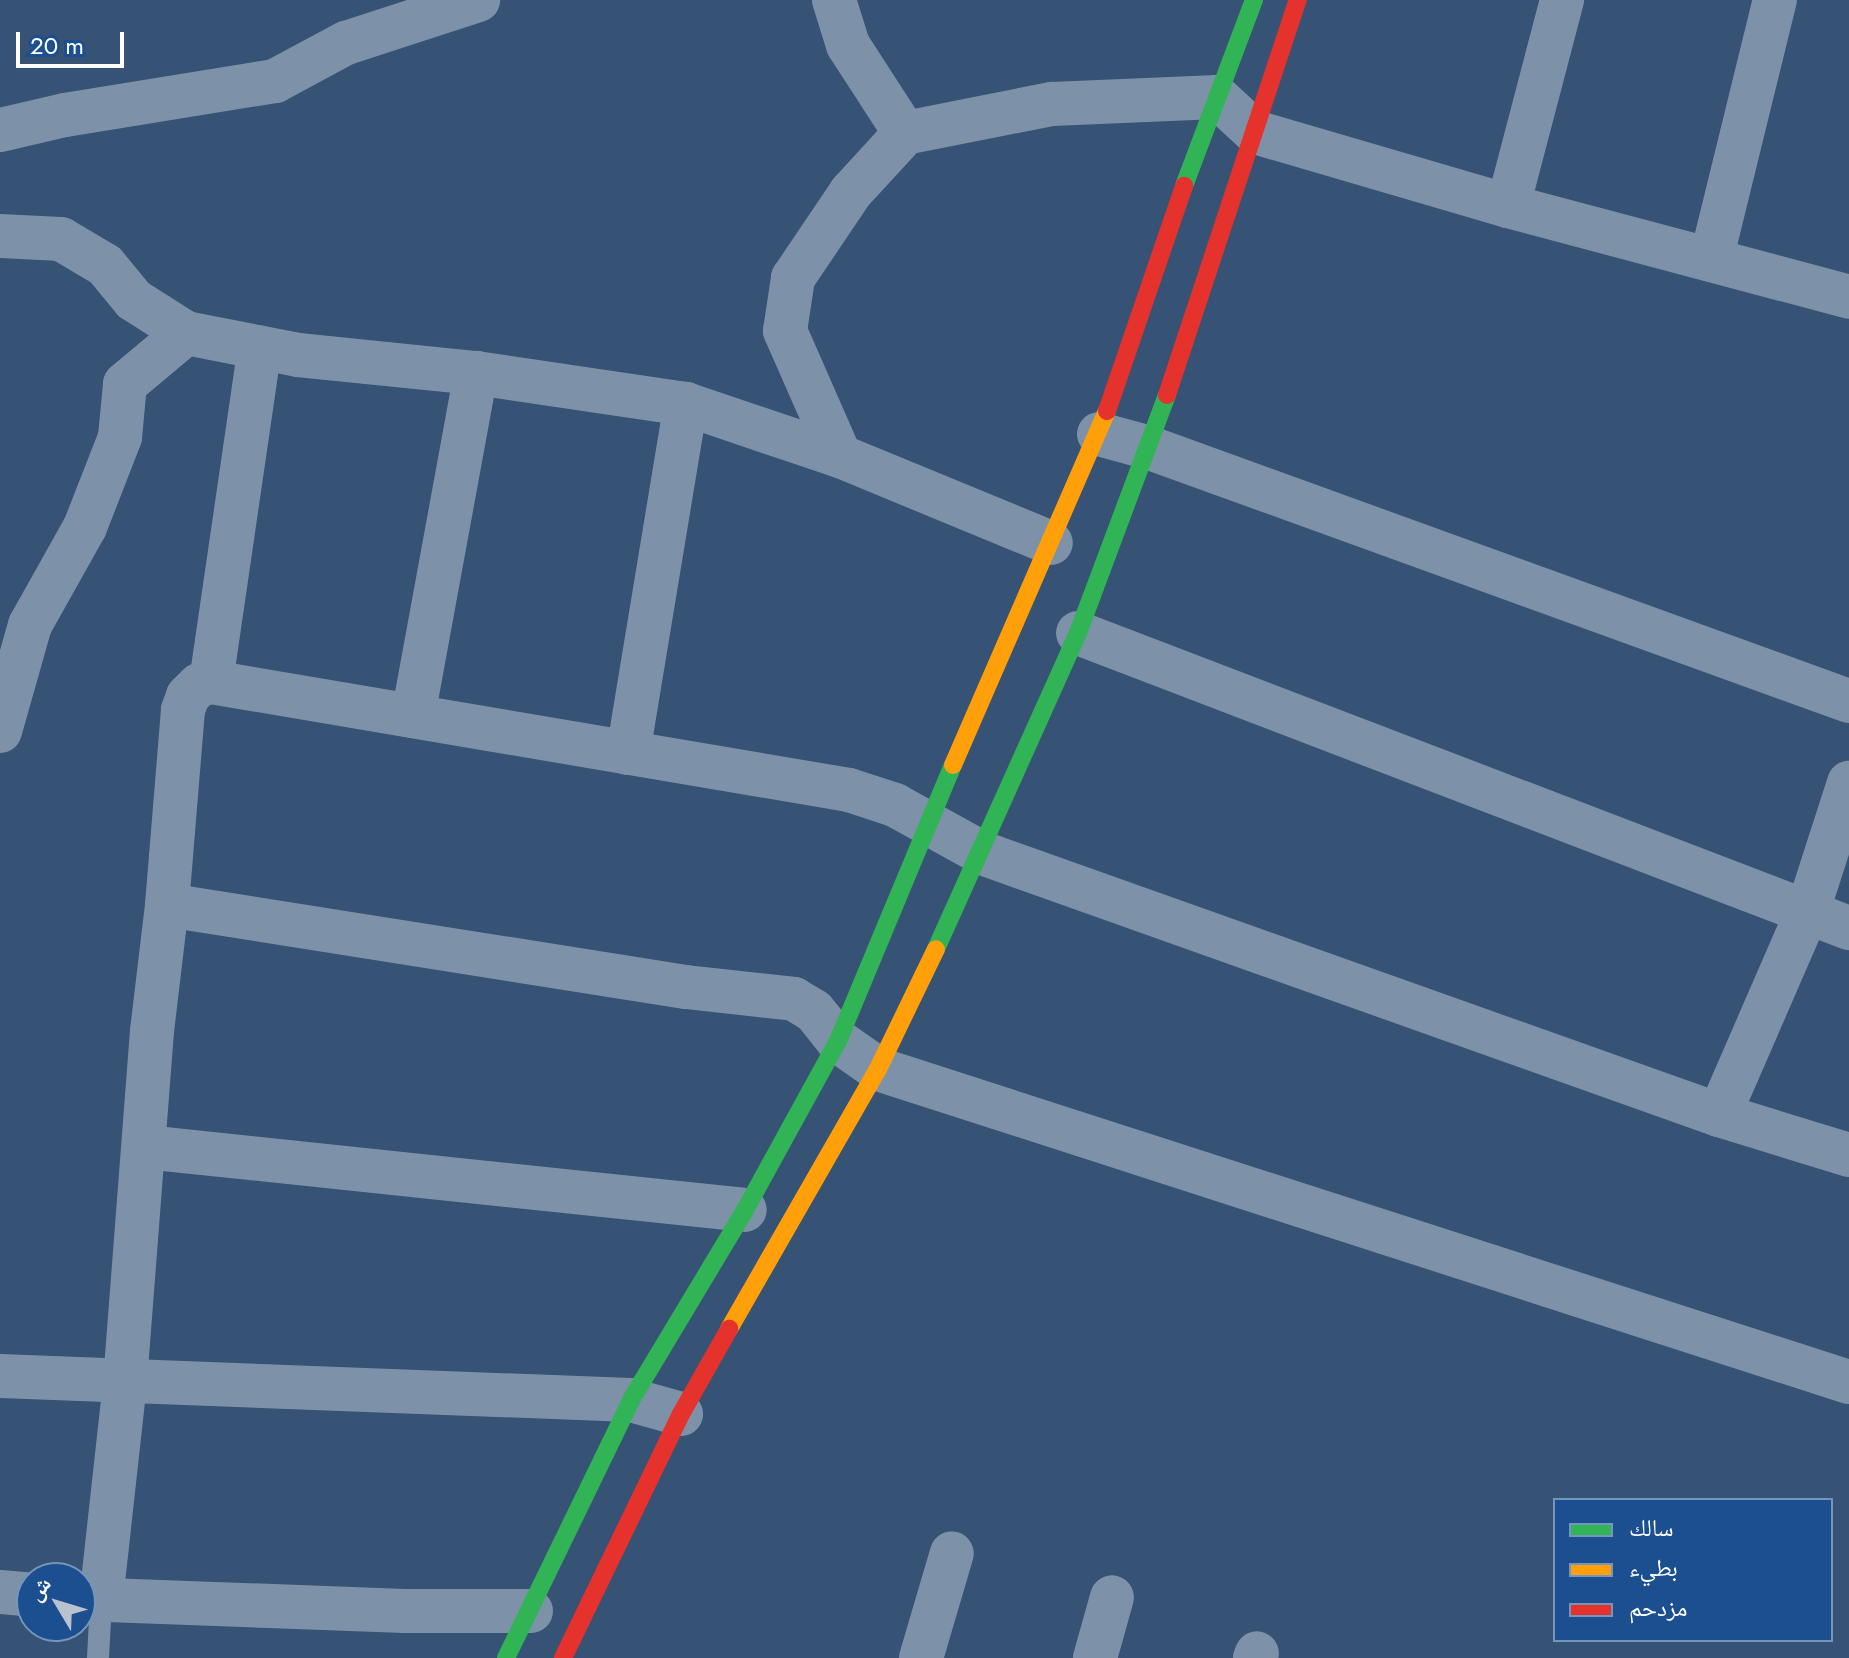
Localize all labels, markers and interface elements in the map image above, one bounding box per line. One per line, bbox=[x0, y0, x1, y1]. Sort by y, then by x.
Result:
scale bar bbox=[20, 16, 128, 66]
text: 20 m bbox=[30, 28, 84, 63]
legend bbox=[1553, 1498, 1833, 1642]
text: سالك bbox=[1629, 1510, 1674, 1545]
text: بطيء bbox=[1629, 1550, 1678, 1585]
north arrow bbox=[16, 1562, 96, 1642]
text: ش bbox=[19, 1569, 58, 1608]
text: مزدحم bbox=[1629, 1590, 1688, 1625]

